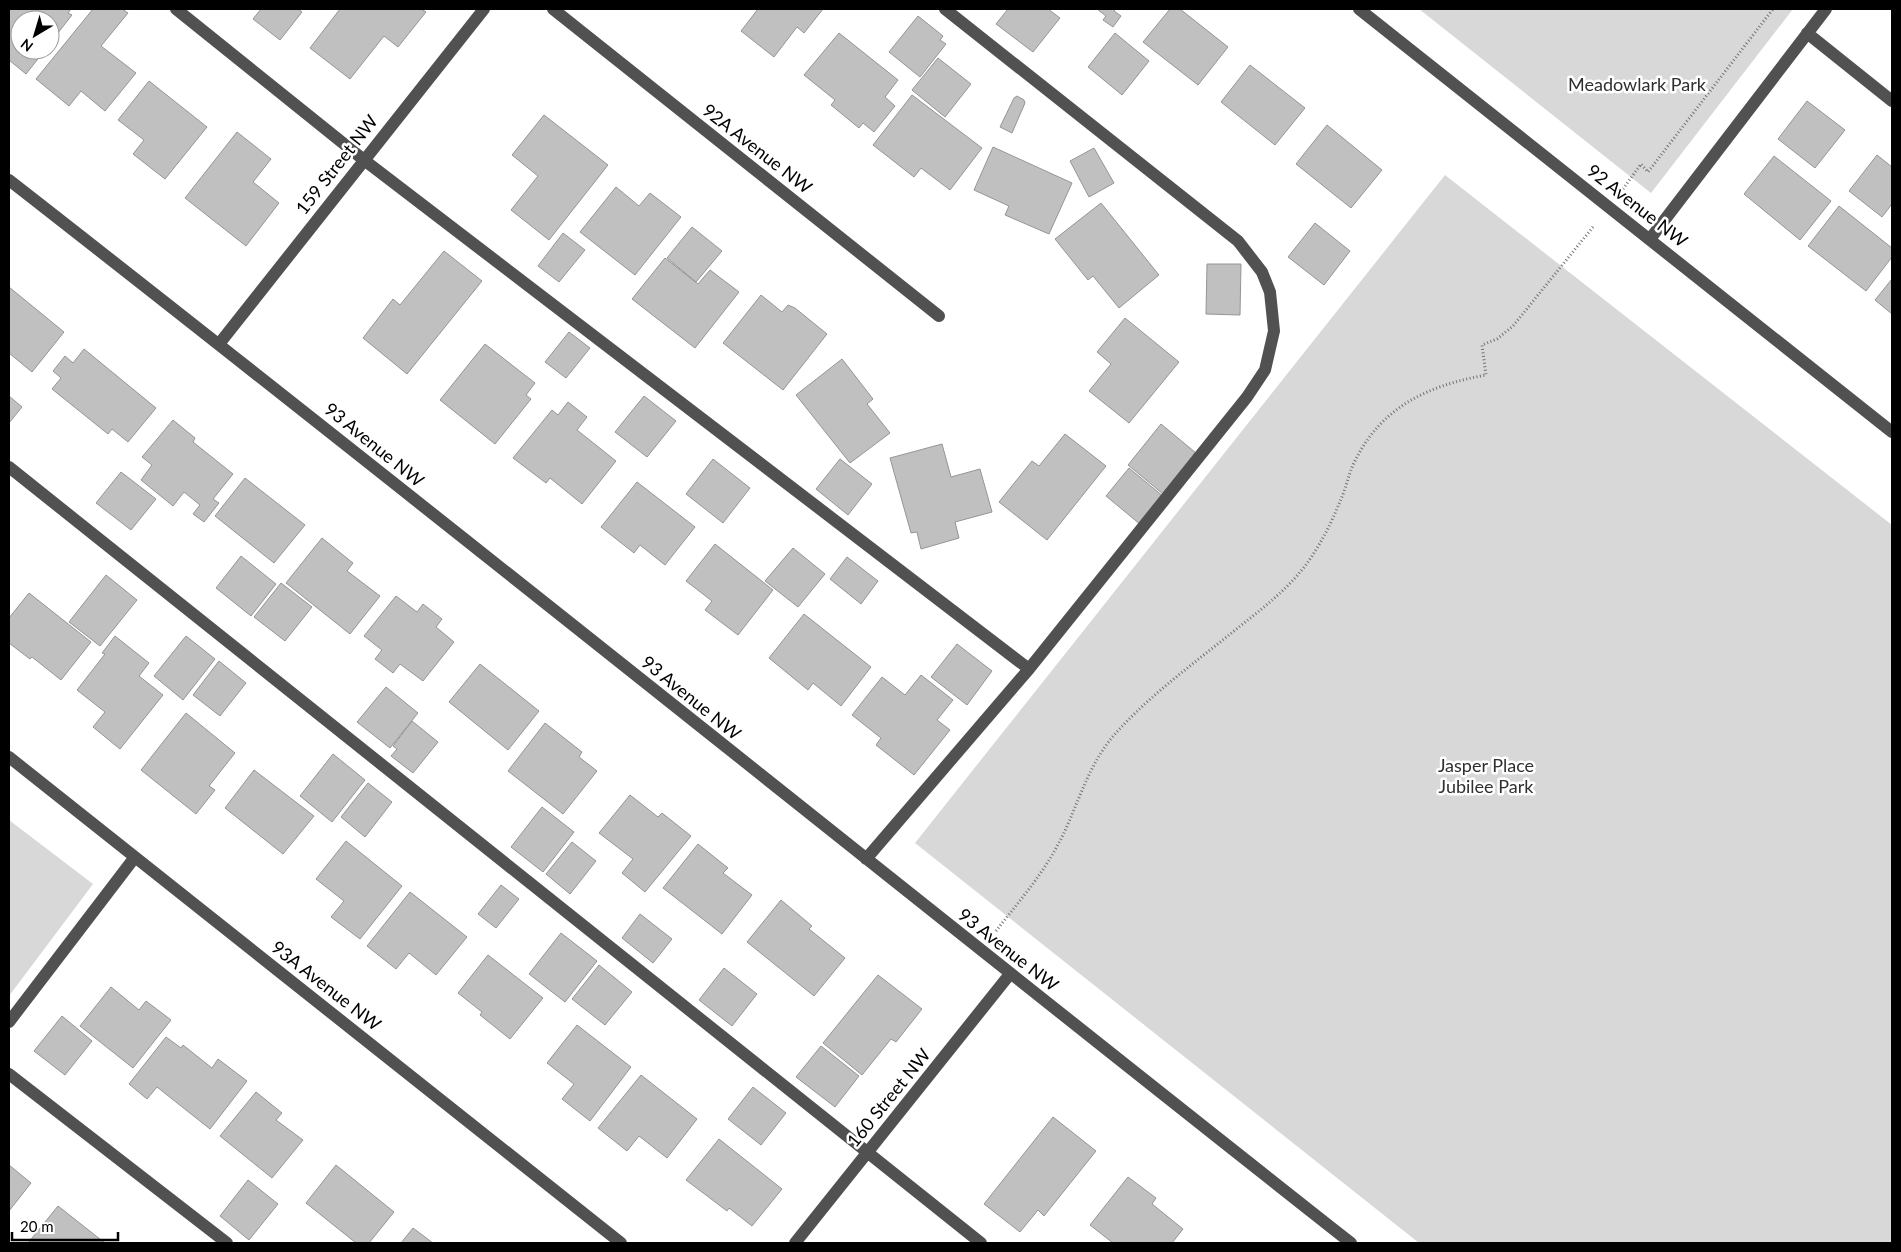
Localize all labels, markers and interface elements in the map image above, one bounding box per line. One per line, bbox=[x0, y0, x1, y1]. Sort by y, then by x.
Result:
north arrow bbox=[10, 10, 60, 60]
text: N bbox=[17, 36, 36, 56]
park label: Meadowlark Park bbox=[1568, 73, 1707, 95]
street label: 92A Avenue NW bbox=[698, 99, 817, 198]
street label: 159 Street NW bbox=[291, 110, 382, 219]
street label: 92 Avenue NW bbox=[1583, 159, 1693, 251]
street label: 93 Avenue NW bbox=[321, 397, 429, 491]
street label: 93 Avenue NW bbox=[638, 650, 746, 744]
park label: Jasper Place Jubilee Park bbox=[1438, 754, 1534, 797]
street label: 93 Avenue NW bbox=[954, 903, 1064, 995]
street label: 93A Avenue NW bbox=[267, 936, 386, 1035]
street label: 160 Street NW bbox=[842, 1043, 935, 1151]
scale bar bbox=[12, 1210, 119, 1242]
text: 20 m bbox=[20, 1217, 54, 1235]

